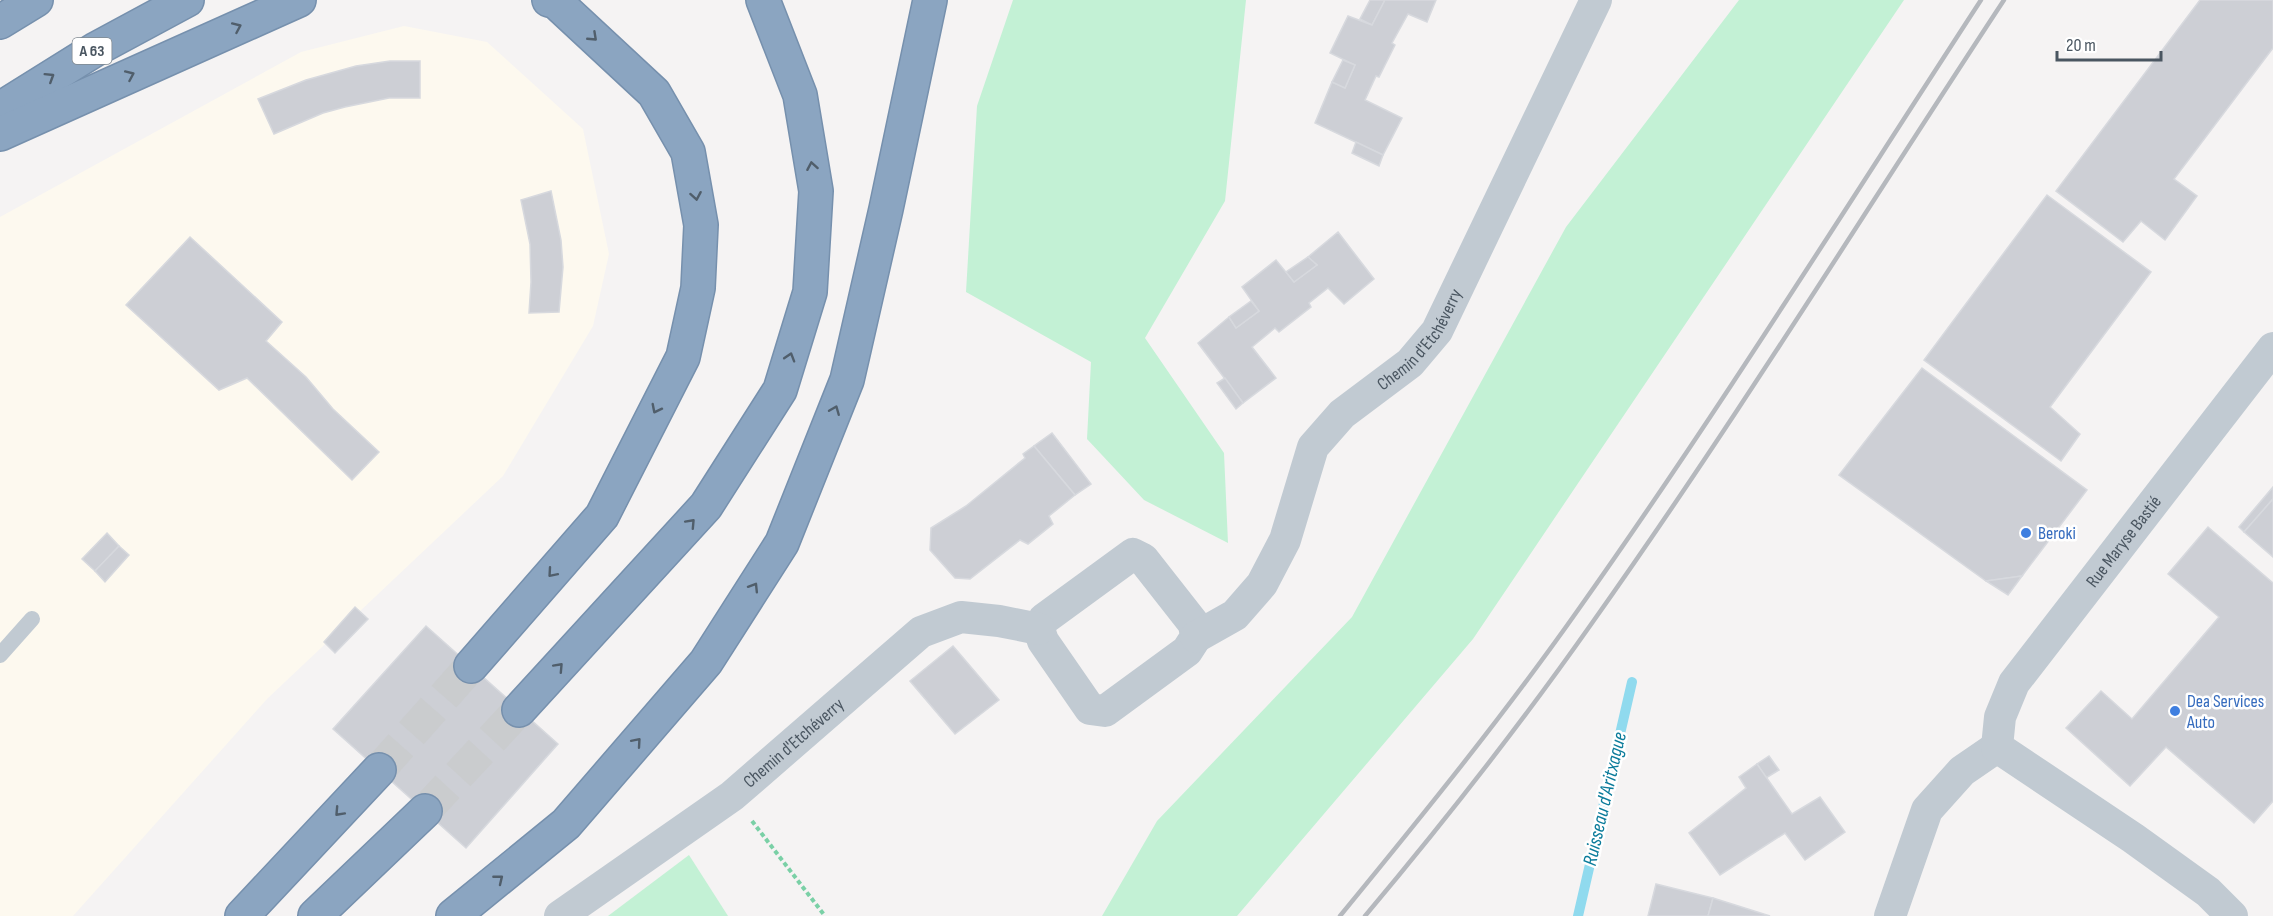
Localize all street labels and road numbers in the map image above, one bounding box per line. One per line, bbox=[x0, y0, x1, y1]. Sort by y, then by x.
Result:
road number: A 63 bbox=[72, 38, 112, 64]
street label: Chemin d'Etchéverry bbox=[1373, 285, 1466, 395]
street label: Rue Maryse Bastié bbox=[2082, 491, 2166, 591]
street label: Chemin d'Etchéverry bbox=[739, 693, 848, 792]

